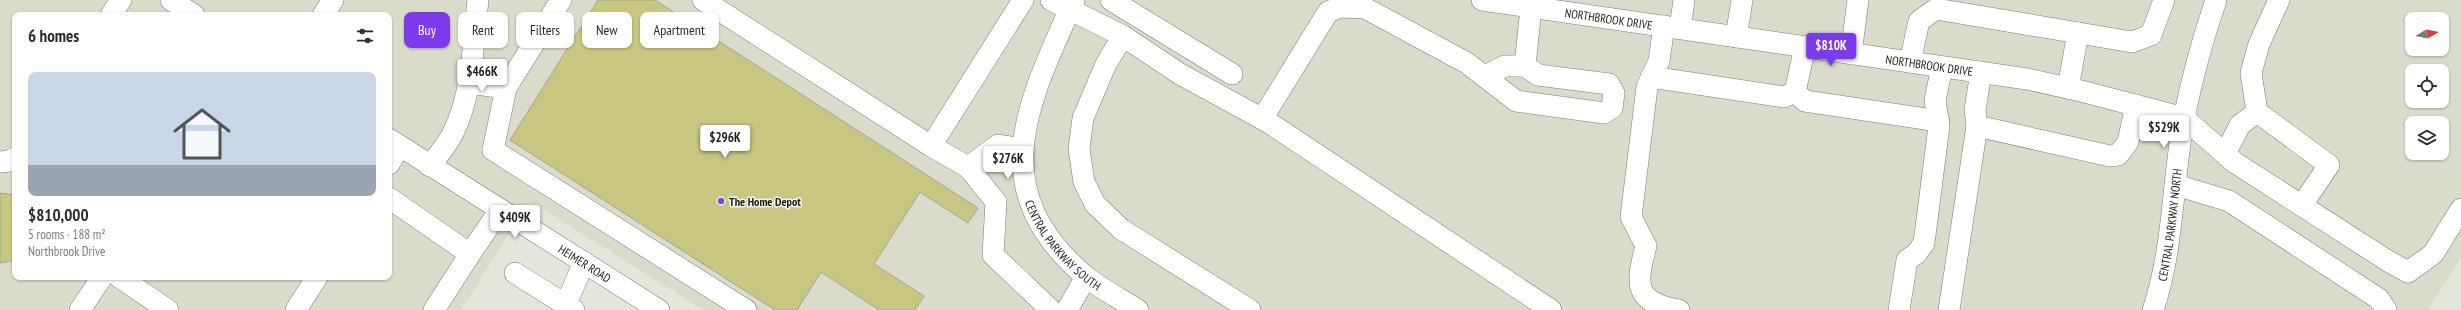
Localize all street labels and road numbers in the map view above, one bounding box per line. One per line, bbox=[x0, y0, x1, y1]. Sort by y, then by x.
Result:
street label: NORTHBROOK DRIVE bbox=[1564, 5, 1653, 32]
street label: NORTHBROOK DRIVE bbox=[1885, 51, 1974, 79]
street label: CENTRAL PARKWAY NORTH bbox=[2154, 168, 2184, 283]
street label: CENTRAL PARKWAY SOUTH bbox=[1022, 198, 1104, 293]
street label: HEIMER ROAD bbox=[556, 241, 614, 285]

